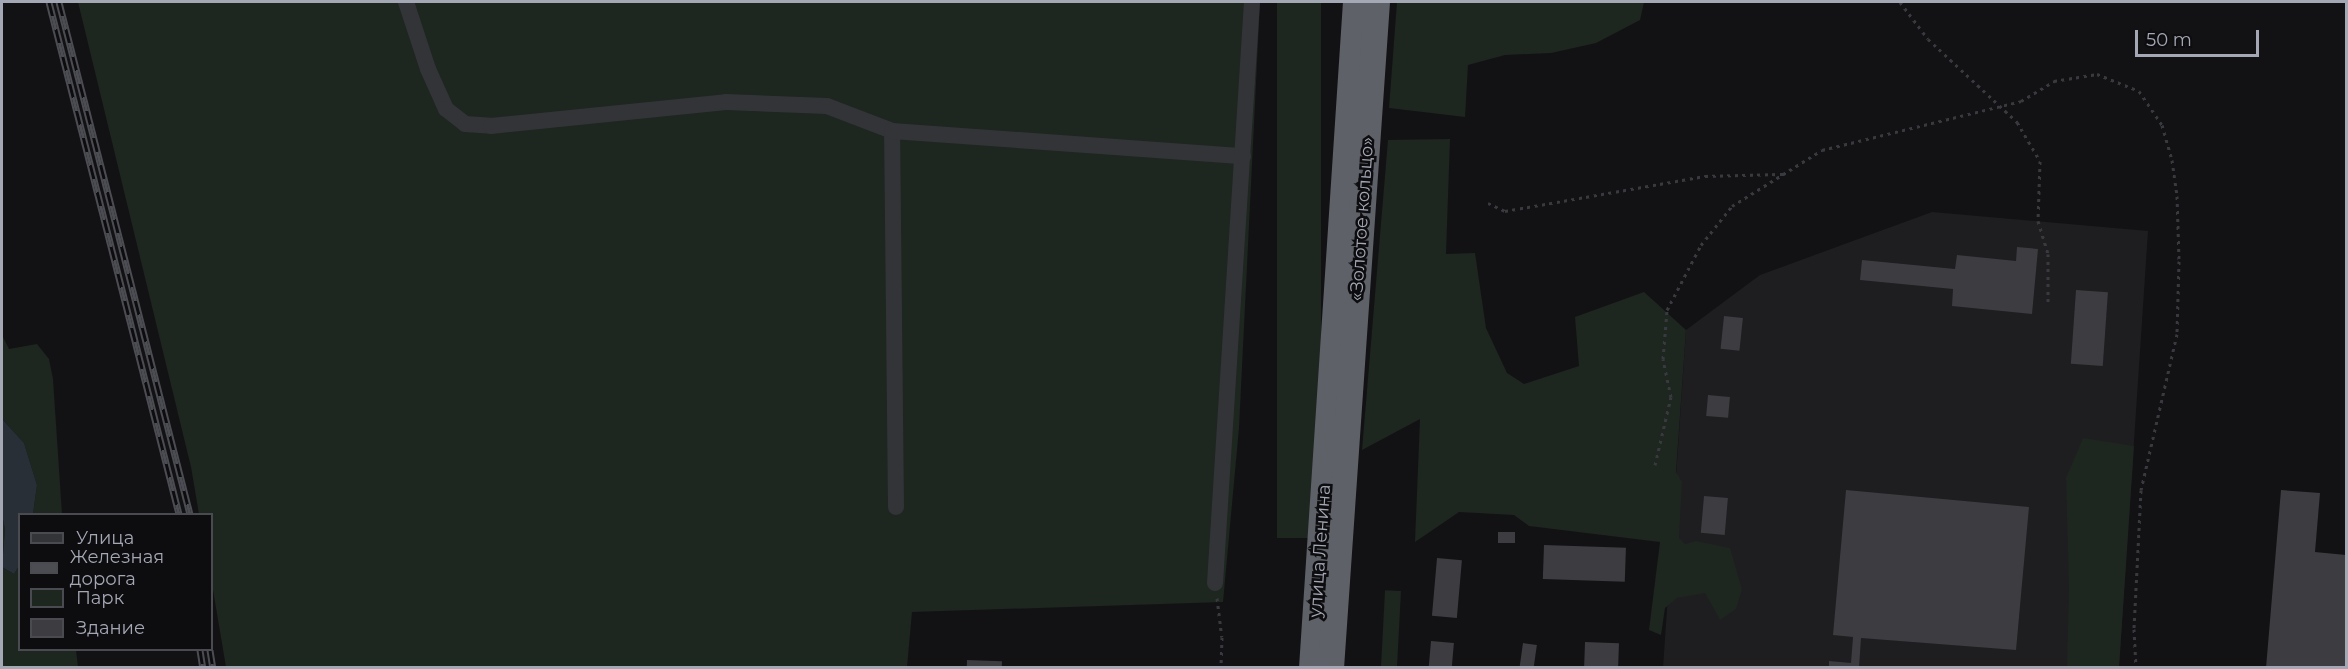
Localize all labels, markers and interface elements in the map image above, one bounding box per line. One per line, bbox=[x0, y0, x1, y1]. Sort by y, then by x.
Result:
scale bar bbox=[2138, 18, 2262, 56]
text: 50 m bbox=[2146, 29, 2192, 51]
street label: «Золотое кольцо» bbox=[1345, 136, 1379, 302]
street label: улица Ленина bbox=[1305, 484, 1335, 618]
legend bbox=[18, 513, 213, 651]
text: Улица bbox=[76, 527, 134, 549]
text: Железная дорога bbox=[70, 546, 164, 590]
text: Парк bbox=[76, 587, 124, 609]
text: Здание bbox=[76, 617, 145, 639]

